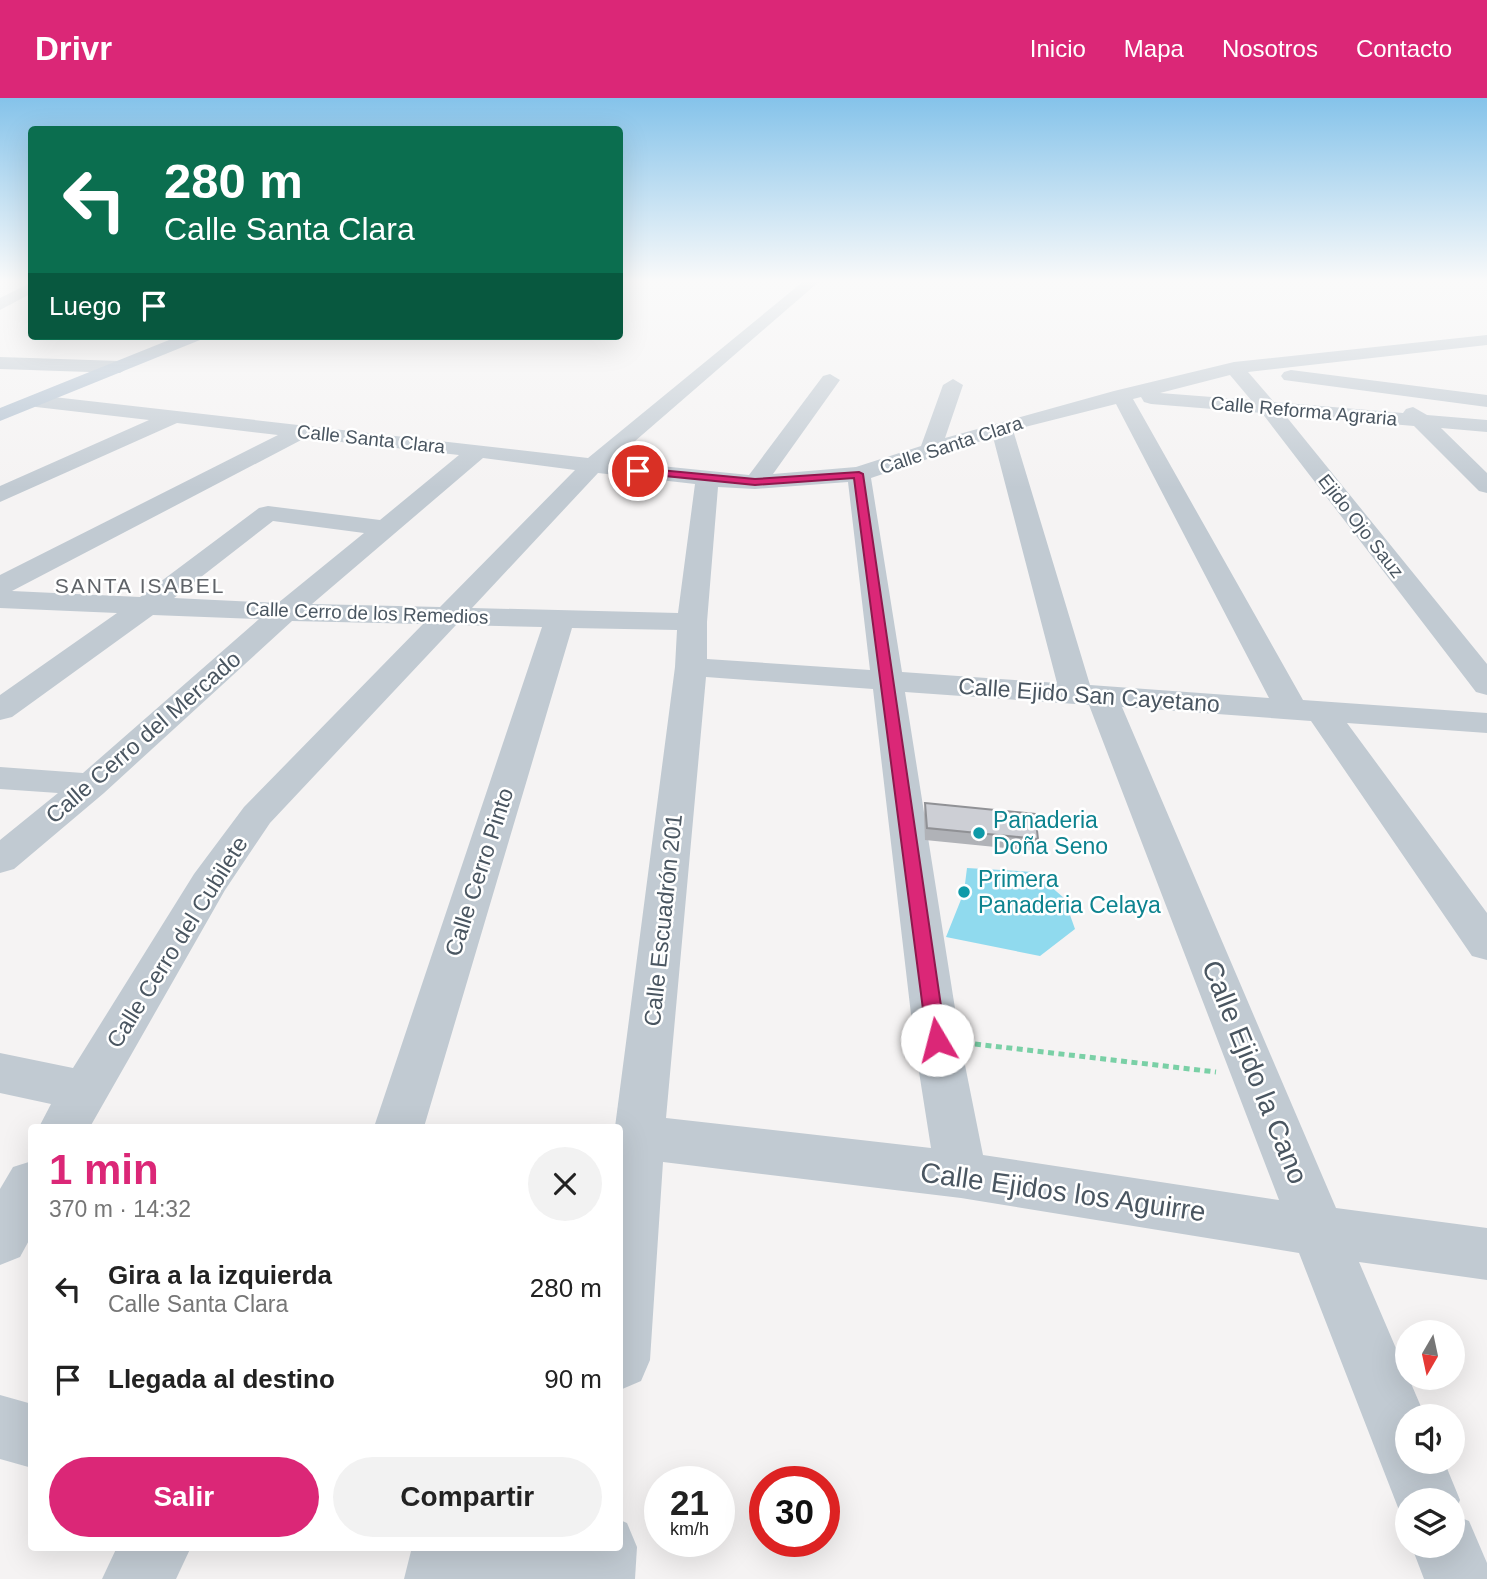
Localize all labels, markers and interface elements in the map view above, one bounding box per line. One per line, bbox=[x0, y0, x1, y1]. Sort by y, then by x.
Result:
text: Drivr bbox=[35, 30, 112, 67]
text: Inicio bbox=[1030, 35, 1086, 62]
text: Mapa bbox=[1124, 35, 1184, 62]
text: Nosotros bbox=[1222, 35, 1318, 62]
text: Contacto bbox=[1356, 35, 1452, 62]
icon: left bbox=[49, 154, 140, 245]
text: 280 m bbox=[164, 154, 303, 208]
text: Calle Santa Clara bbox=[164, 211, 415, 247]
icon: arrive bbox=[135, 287, 173, 325]
text: Luego bbox=[49, 291, 121, 321]
street label: Calle Reforma Agraria bbox=[1210, 392, 1398, 430]
street label: Calle Santa Clara bbox=[877, 412, 1025, 478]
street label: Calle Santa Clara bbox=[296, 421, 447, 457]
pin bbox=[608, 441, 668, 501]
icon: arrive bbox=[619, 452, 657, 490]
street label: Ejido Ojo Sauz bbox=[1314, 470, 1408, 582]
district label: SANTA ISABEL bbox=[55, 574, 225, 597]
street label: Calle Cerro de los Remedios bbox=[245, 598, 489, 628]
street label: Calle Cerro del Mercado bbox=[40, 645, 246, 829]
street label: Calle Ejido San Cayetano bbox=[957, 673, 1221, 717]
street label: Calle Cerro Pinto bbox=[440, 785, 518, 959]
place label: Panaderia Doña Seno bbox=[993, 807, 1108, 859]
street label: Calle Escuadrón 201 bbox=[639, 812, 687, 1028]
marker: Panaderia Doña Seno bbox=[971, 825, 987, 841]
street label: Calle Cerro del Cubilete bbox=[101, 832, 253, 1052]
place label: Primera Panaderia Celaya bbox=[978, 866, 1161, 918]
marker: Primera Panaderia Celaya bbox=[956, 884, 972, 900]
street label: Calle Ejido la Cano bbox=[1196, 956, 1314, 1188]
position arrow bbox=[900, 1003, 974, 1077]
text: 1 min bbox=[49, 1146, 159, 1193]
button: close bbox=[528, 1147, 602, 1221]
street label: Calle Ejidos los Aguirre bbox=[918, 1157, 1208, 1227]
text: 370 m · 14:32 bbox=[49, 1196, 191, 1222]
text: Gira a la izquierda bbox=[108, 1260, 332, 1290]
icon: left bbox=[49, 1270, 87, 1308]
text: 280 m bbox=[530, 1273, 602, 1303]
text: Calle Santa Clara bbox=[108, 1291, 288, 1317]
north arrow bbox=[1395, 1320, 1465, 1390]
map controls bbox=[1395, 1320, 1465, 1558]
icon: arrive bbox=[49, 1361, 87, 1399]
text: Llegada al destino bbox=[108, 1364, 335, 1394]
text: 90 m bbox=[544, 1364, 602, 1394]
button: sound bbox=[1395, 1404, 1465, 1474]
button: Salir bbox=[49, 1457, 319, 1537]
button: Compartir bbox=[333, 1457, 602, 1537]
speed limit sign: 30 bbox=[749, 1466, 840, 1557]
text: 21 bbox=[670, 1483, 709, 1522]
button: layers bbox=[1395, 1488, 1465, 1558]
text: km/h bbox=[670, 1519, 709, 1539]

